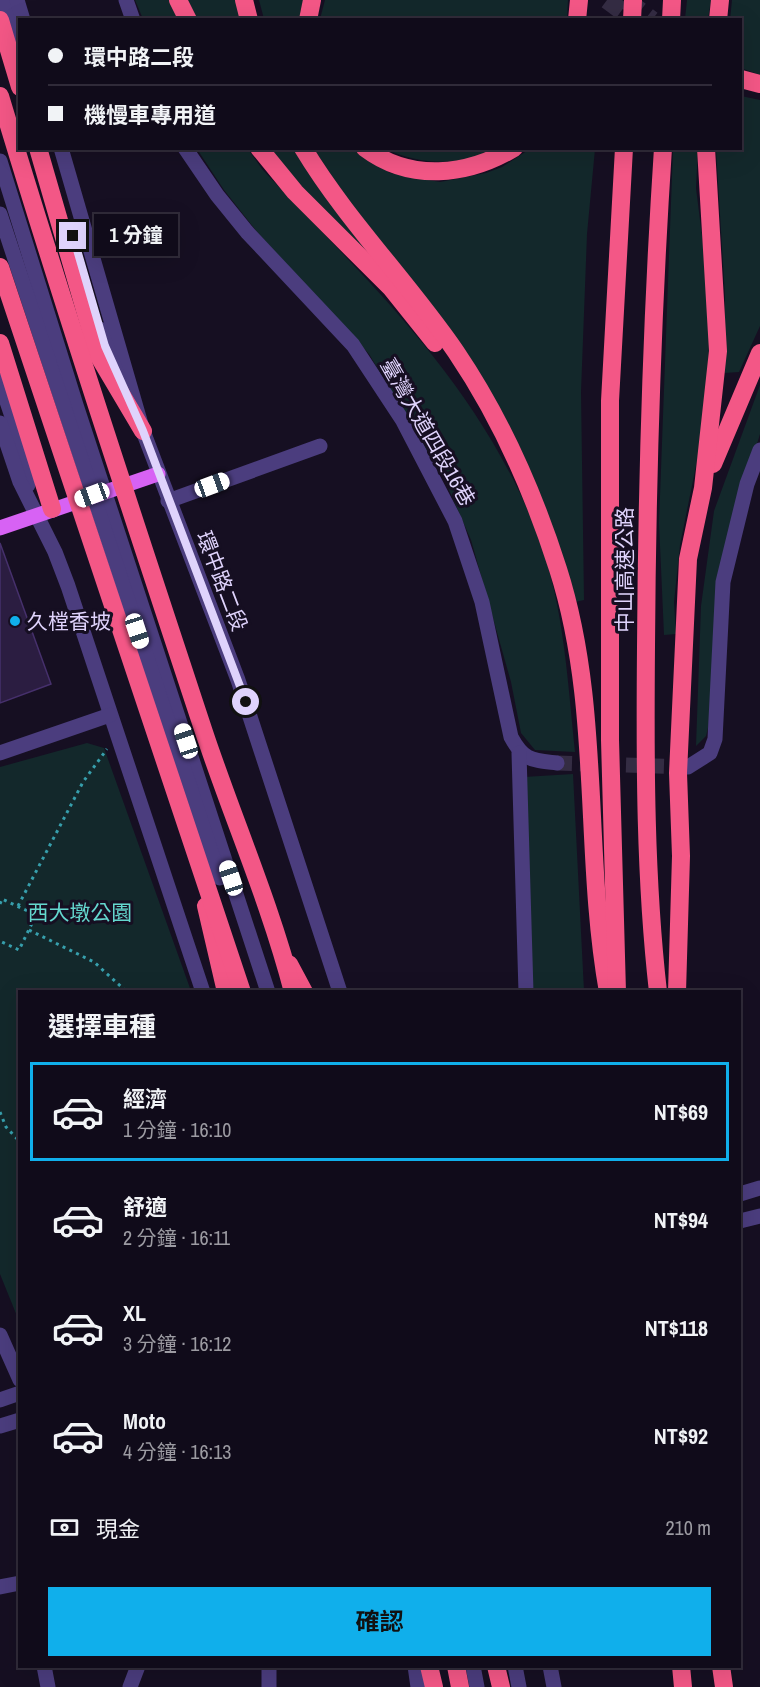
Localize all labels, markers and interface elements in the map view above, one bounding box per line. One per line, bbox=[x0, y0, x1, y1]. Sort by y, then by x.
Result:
text: 環中路二段 bbox=[84, 42, 194, 72]
text: 機慢車專用道 bbox=[84, 100, 216, 130]
callout: 1 分鐘 bbox=[94, 215, 178, 257]
text: 1 分鐘 bbox=[109, 221, 163, 248]
route end bbox=[59, 222, 86, 249]
street label: 臺灣大道四段16巷 bbox=[374, 353, 482, 511]
car bbox=[192, 470, 232, 500]
car bbox=[72, 480, 112, 510]
street label: 中山高速公路 bbox=[610, 507, 639, 633]
street label: 環中路二段 bbox=[190, 527, 254, 635]
place label: 久樘香坡 bbox=[27, 607, 111, 636]
car bbox=[123, 611, 151, 651]
marker: 久樘香坡 bbox=[8, 614, 22, 628]
route start bbox=[232, 688, 259, 715]
car bbox=[172, 721, 200, 761]
car bbox=[217, 858, 245, 898]
park label: 西大墩公園 bbox=[28, 898, 133, 927]
text: 選擇車種 bbox=[48, 1008, 156, 1044]
text: 經濟 bbox=[123, 1084, 167, 1114]
icon: car bbox=[51, 1085, 105, 1139]
text: NT$69 bbox=[654, 1097, 708, 1127]
text: 1 分鐘 · 16:10 bbox=[123, 1116, 231, 1143]
text: 舒適 bbox=[123, 1192, 167, 1222]
icon: car bbox=[51, 1193, 105, 1247]
text: NT$94 bbox=[654, 1205, 708, 1235]
text: 2 分鐘 · 16:11 bbox=[123, 1224, 230, 1251]
text: XL bbox=[123, 1298, 146, 1328]
icon: car bbox=[51, 1301, 105, 1355]
text: NT$118 bbox=[645, 1313, 708, 1343]
text: 3 分鐘 · 16:12 bbox=[123, 1330, 231, 1357]
text: Moto bbox=[123, 1406, 166, 1436]
icon: car bbox=[51, 1409, 105, 1463]
text: NT$92 bbox=[654, 1421, 708, 1451]
text: 4 分鐘 · 16:13 bbox=[123, 1438, 231, 1465]
icon: cash bbox=[48, 1511, 81, 1544]
text: 現金 bbox=[96, 1514, 140, 1544]
text: 210 m bbox=[665, 1514, 711, 1541]
button: 確認 bbox=[48, 1587, 711, 1656]

